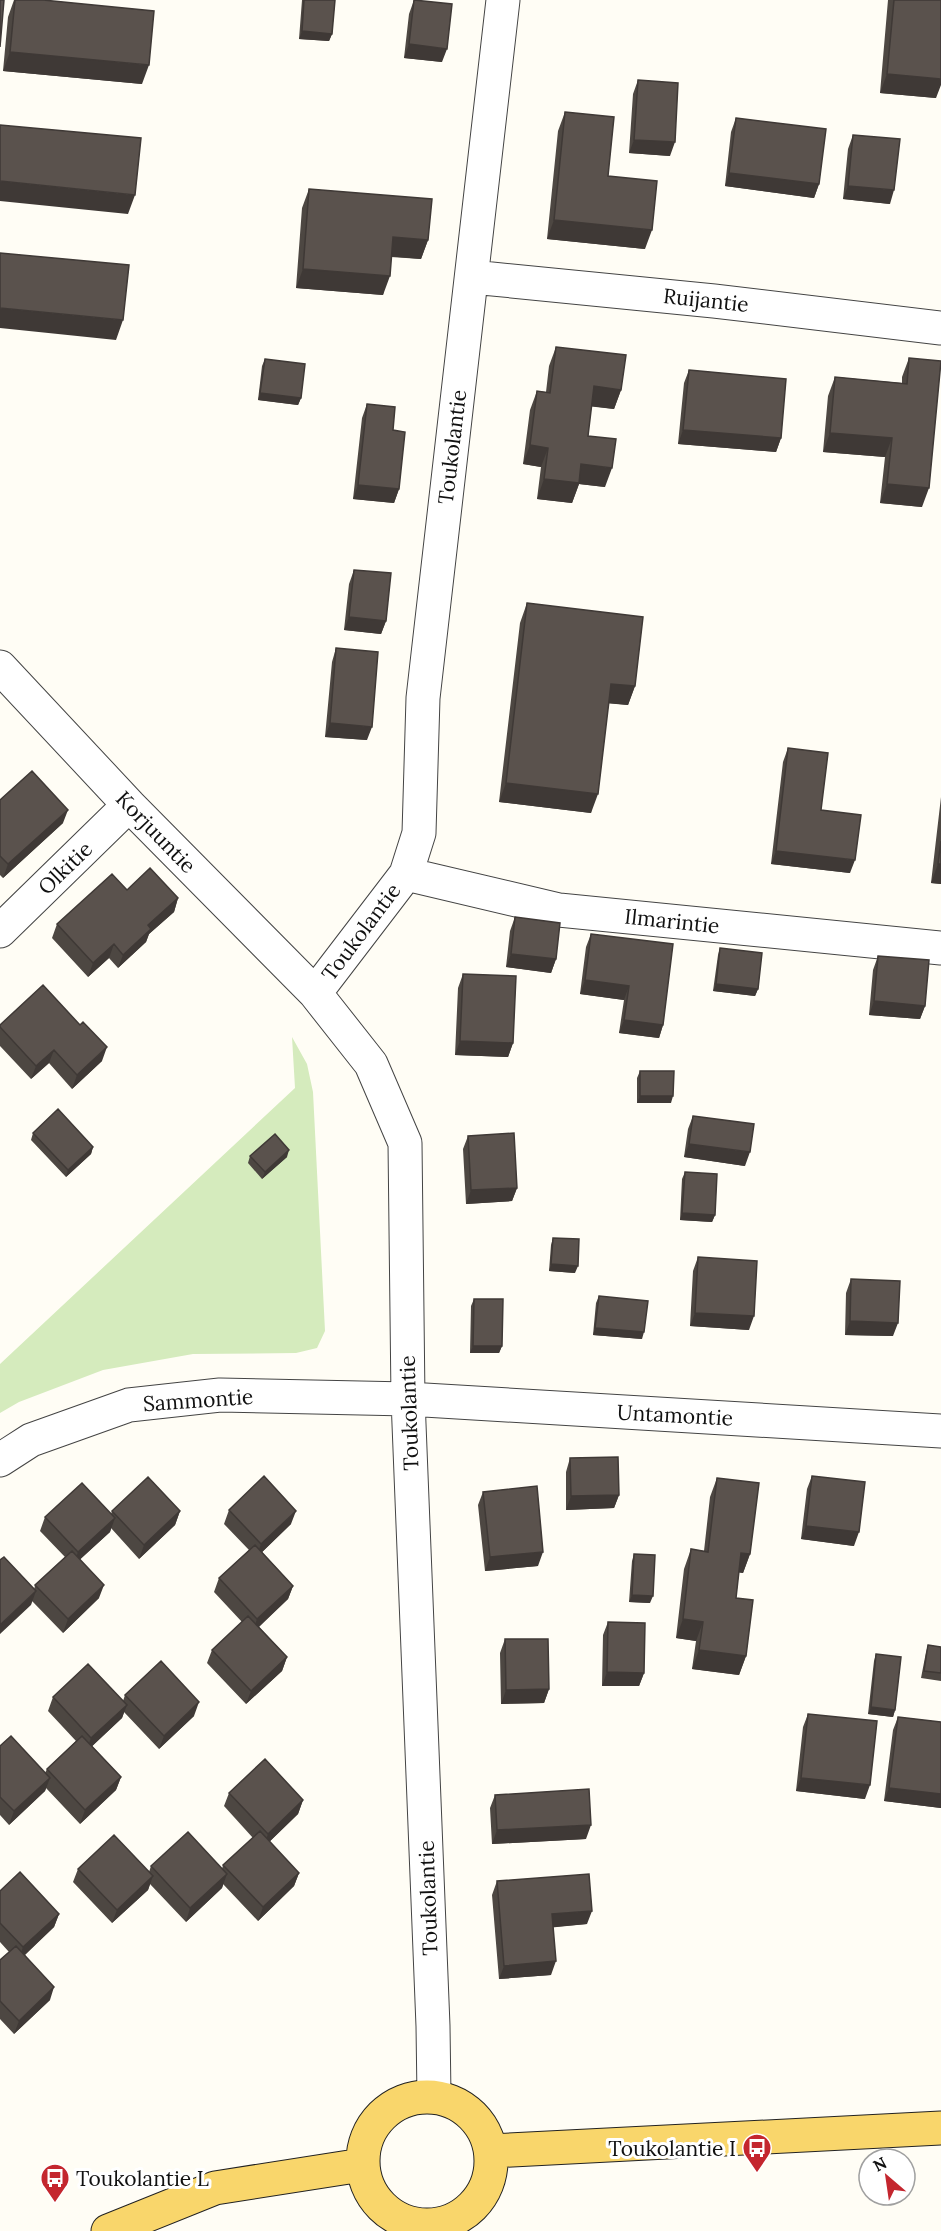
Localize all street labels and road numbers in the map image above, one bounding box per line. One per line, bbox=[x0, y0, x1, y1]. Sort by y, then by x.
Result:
street label: Ruijantie bbox=[662, 282, 750, 318]
street label: Toukolantie bbox=[432, 388, 472, 506]
street label: Korjuuntie bbox=[110, 785, 202, 879]
street label: Olkitie bbox=[32, 836, 98, 900]
street label: Toukolantie bbox=[316, 878, 406, 986]
street label: Ilmarintie bbox=[623, 903, 721, 939]
street label: Toukolantie bbox=[393, 1355, 425, 1471]
street label: Sammontie bbox=[142, 1383, 254, 1417]
street label: Untamontie bbox=[616, 1398, 734, 1432]
street label: Toukolantie bbox=[412, 1840, 444, 1956]

